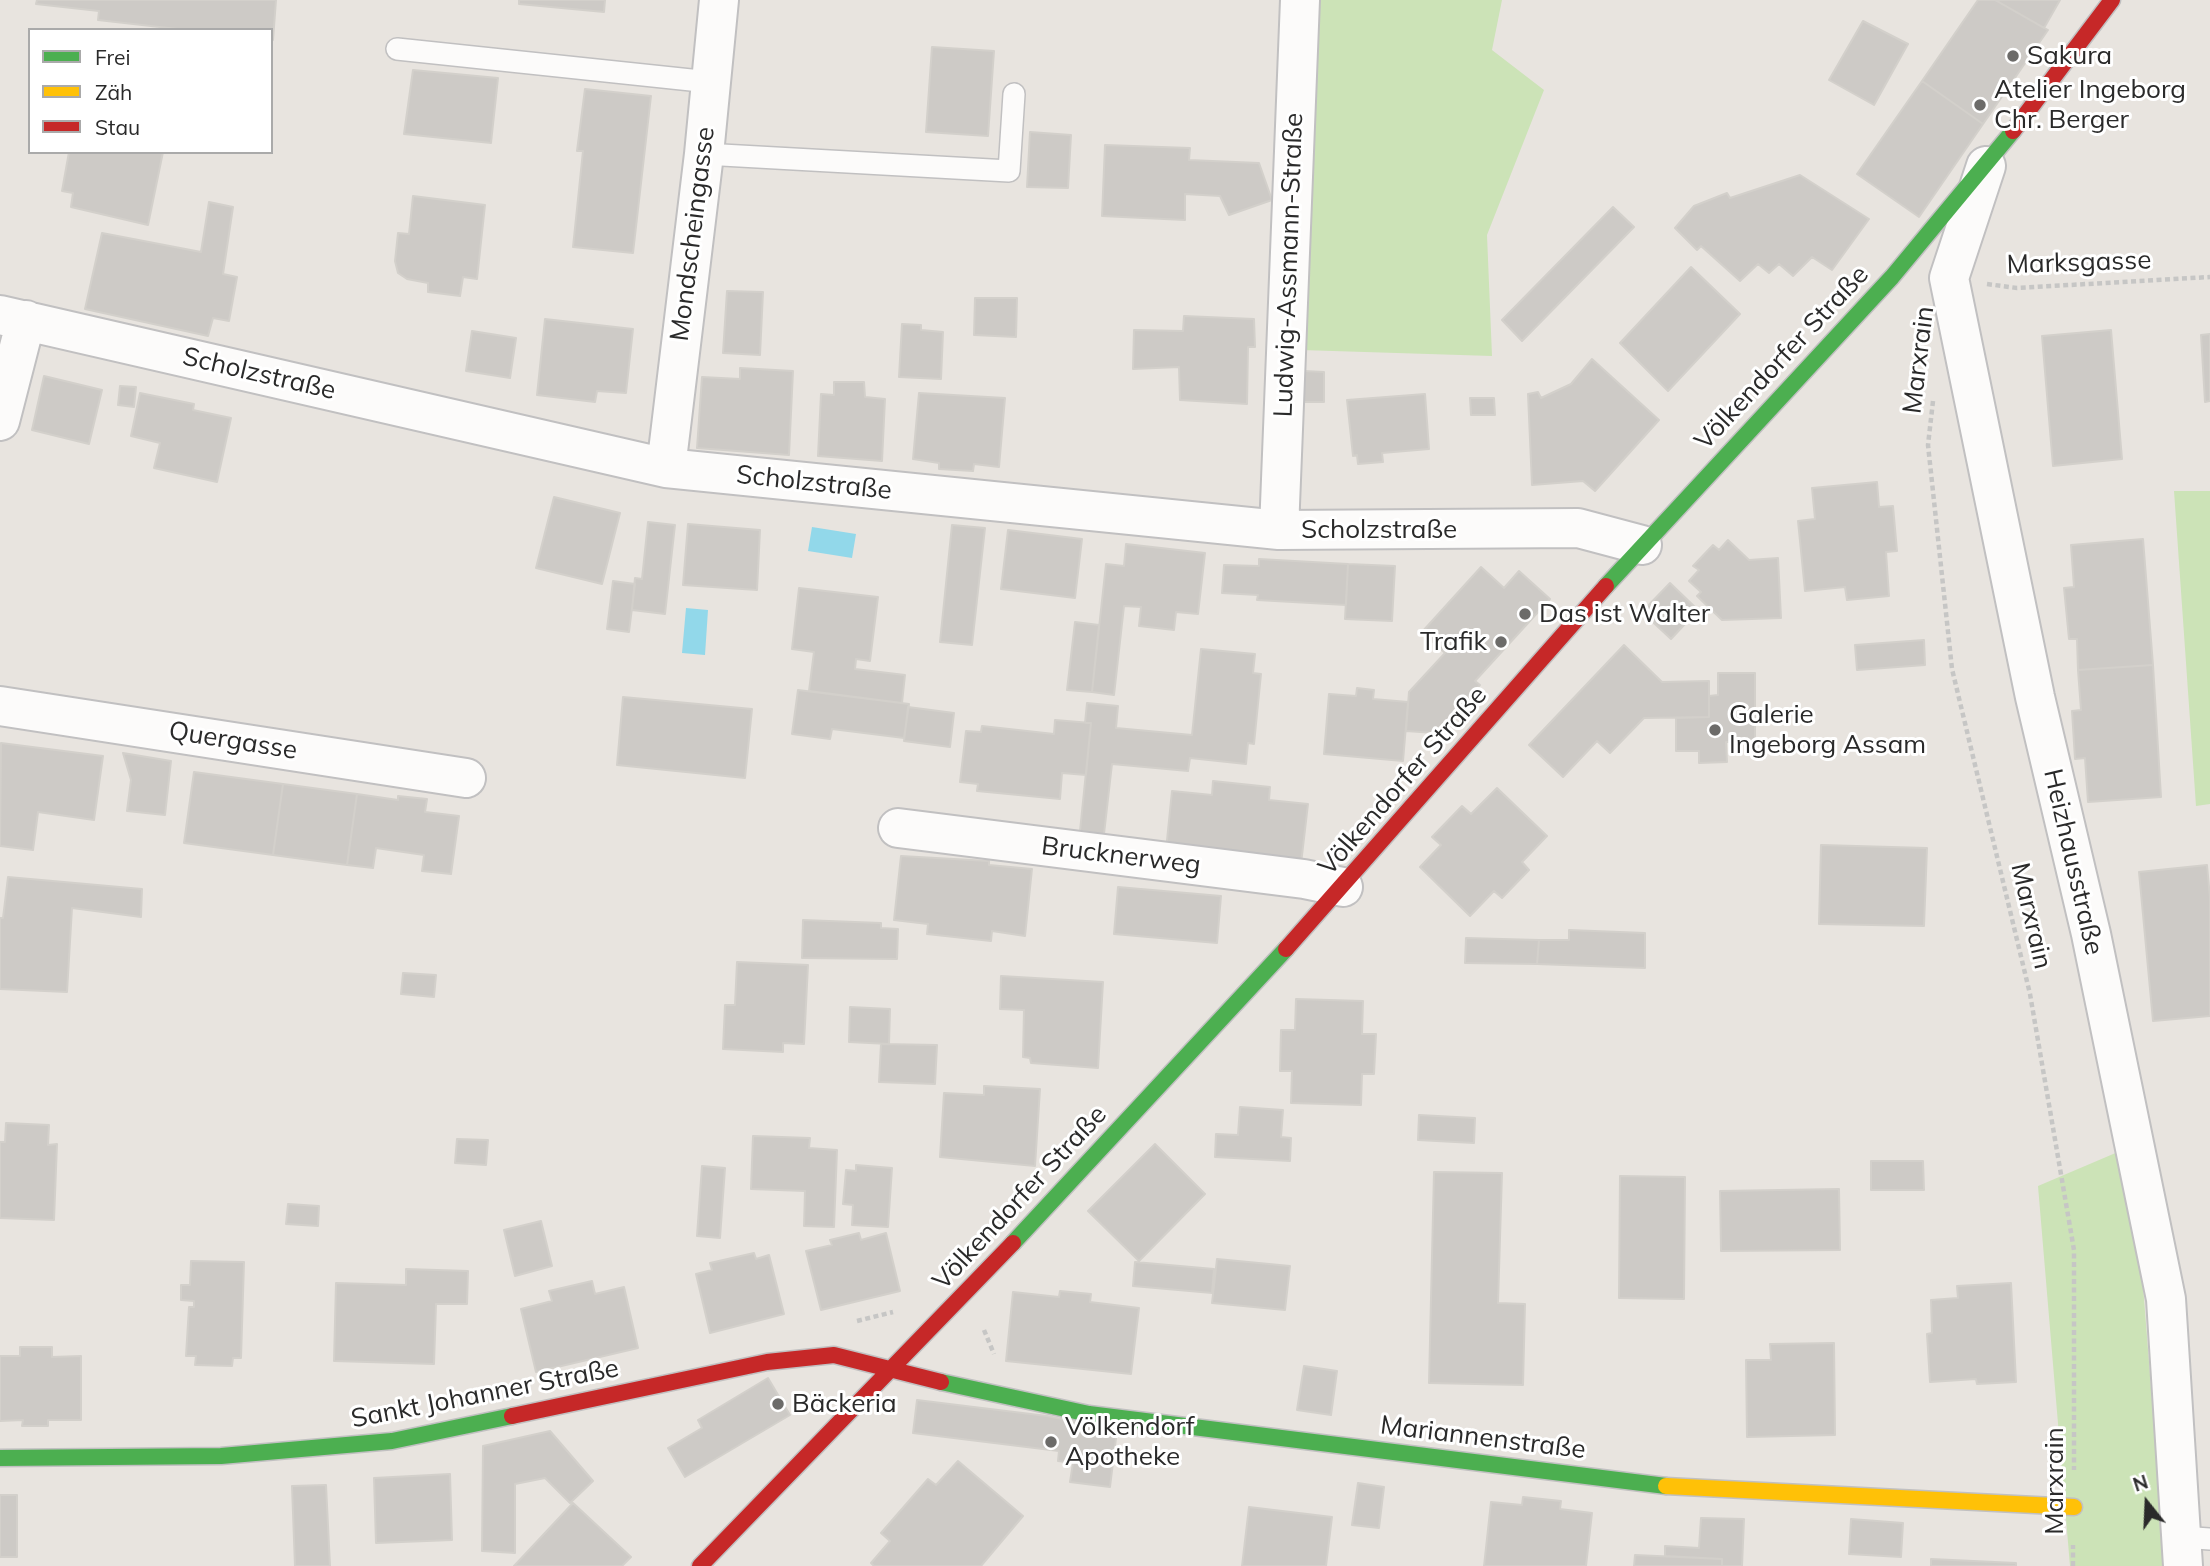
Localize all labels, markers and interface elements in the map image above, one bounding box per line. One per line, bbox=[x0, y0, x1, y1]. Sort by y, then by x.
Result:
legend bbox=[28, 28, 273, 154]
place label: Sakura bbox=[2027, 40, 2112, 72]
text: Frei bbox=[95, 44, 131, 70]
marker: Sakura bbox=[2005, 48, 2021, 64]
place label: Atelier Ingeborg Chr. Berger bbox=[1994, 74, 2186, 136]
text: Zäh bbox=[95, 79, 132, 105]
marker: Atelier Ingeborg Chr. Berger bbox=[1972, 97, 1988, 113]
street label: Ludwig-Assmann-Straße bbox=[1268, 112, 1310, 418]
text: Stau bbox=[95, 114, 140, 140]
street label: Mondscheingasse bbox=[664, 125, 722, 343]
street label: Marksgasse bbox=[2006, 245, 2152, 281]
street label: Völkendorfer Straße bbox=[1689, 260, 1875, 456]
street label: Marxrain bbox=[1897, 305, 1941, 415]
street label: Scholzstraße bbox=[179, 341, 339, 407]
street label: Scholzstraße bbox=[735, 459, 893, 507]
street label: Scholzstraße bbox=[1301, 514, 1457, 546]
place label: Das ist Walter bbox=[1539, 598, 1710, 630]
marker: Das ist Walter bbox=[1517, 606, 1533, 622]
place label: Trafik bbox=[1420, 626, 1487, 658]
marker: Trafik bbox=[1493, 634, 1509, 650]
street label: Völkendorfer Straße bbox=[1312, 680, 1494, 882]
place label: Galerie Ingeborg Assam bbox=[1729, 699, 1926, 760]
street label: Quergasse bbox=[167, 715, 299, 767]
marker: Galerie Ingeborg Assam bbox=[1707, 722, 1723, 738]
street label: Heizhausstraße bbox=[2036, 766, 2110, 958]
street label: Brucknerweg bbox=[1040, 831, 1202, 881]
street label: Marxrain bbox=[2004, 860, 2058, 972]
street label: Völkendorfer Straße bbox=[927, 1100, 1113, 1296]
street label: Sankt Johanner Straße bbox=[349, 1353, 621, 1435]
place label: Bäckeria bbox=[792, 1388, 897, 1420]
marker: Bäckeria bbox=[770, 1396, 786, 1412]
street label: Mariannenstraße bbox=[1379, 1410, 1587, 1466]
place label: Völkendorf Apotheke bbox=[1065, 1411, 1194, 1472]
street label: Marxrain bbox=[2039, 1427, 2071, 1535]
marker: Völkendorf Apotheke bbox=[1043, 1434, 1059, 1450]
north arrow bbox=[2112, 1468, 2182, 1538]
text: N bbox=[2130, 1469, 2151, 1497]

